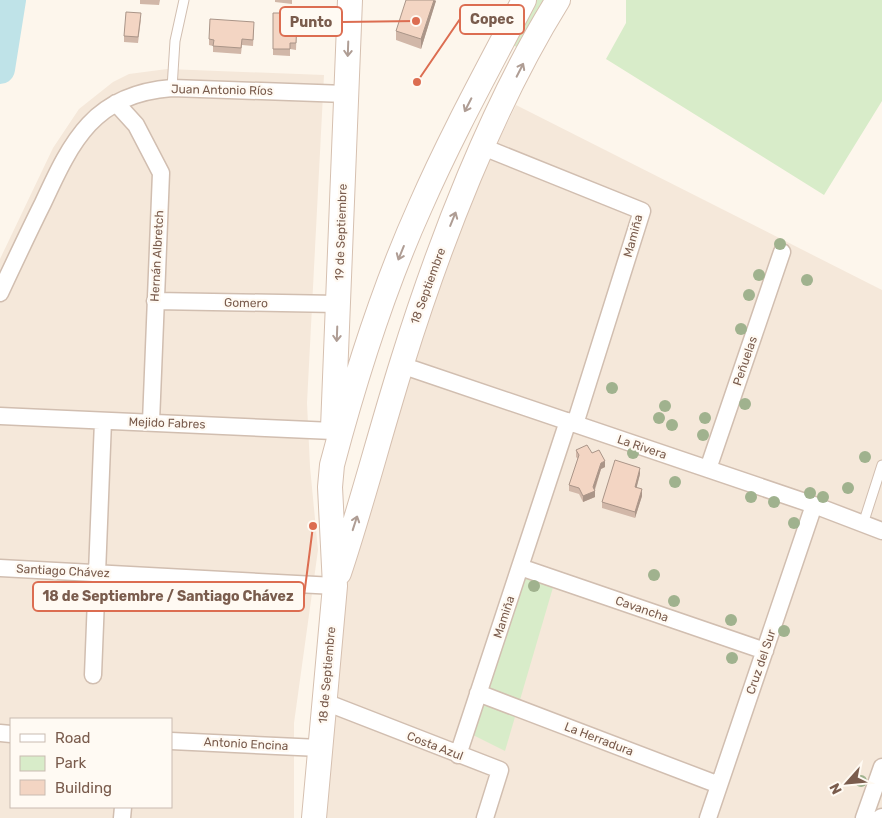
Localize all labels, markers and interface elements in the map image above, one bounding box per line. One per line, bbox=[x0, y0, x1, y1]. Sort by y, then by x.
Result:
callout: Copec bbox=[460, 5, 524, 34]
callout: Punto bbox=[280, 7, 342, 36]
text: Copec bbox=[470, 11, 514, 28]
text: Punto bbox=[290, 14, 332, 31]
one-way arrow bbox=[343, 40, 352, 56]
one-way arrow bbox=[515, 63, 525, 78]
street label: Juan Antonio Ríos bbox=[171, 82, 273, 98]
one-way arrow bbox=[463, 97, 472, 112]
street label: 19 de Septiembre bbox=[332, 183, 350, 280]
street label: Hernán Albretch bbox=[148, 210, 166, 302]
one-way arrow bbox=[449, 212, 459, 227]
street label: Mamiña bbox=[621, 213, 645, 259]
one-way arrow bbox=[396, 245, 406, 260]
street label: 18 Septiembre bbox=[408, 246, 448, 326]
street label: Gomero bbox=[224, 296, 268, 310]
one-way arrow bbox=[332, 325, 341, 341]
street label: Peñuelas bbox=[730, 335, 760, 387]
street label: Mejido Fabres bbox=[128, 415, 206, 431]
street label: La Rivera bbox=[615, 432, 669, 462]
one-way arrow bbox=[351, 515, 361, 531]
street label: Santiago Chávez bbox=[16, 562, 110, 580]
callout: 18 de Septiembre / Santiago Chávez bbox=[33, 582, 304, 611]
text: 18 de Septiembre / Santiago Chávez bbox=[42, 588, 294, 605]
street label: Cavancha bbox=[614, 593, 670, 625]
street label: Mamiña bbox=[491, 594, 517, 640]
street label: 18 de Septiembre bbox=[316, 626, 338, 724]
street label: Cruz del Sur bbox=[743, 627, 779, 696]
legend bbox=[10, 718, 172, 808]
street label: La Herradura bbox=[563, 719, 635, 759]
text: Road bbox=[55, 729, 91, 747]
street label: Costa Azul bbox=[405, 729, 465, 763]
street label: Antonio Encina bbox=[203, 735, 289, 753]
text: Park bbox=[55, 754, 86, 772]
north arrow bbox=[822, 758, 872, 808]
text: Building bbox=[55, 779, 112, 797]
text: N bbox=[826, 780, 846, 797]

